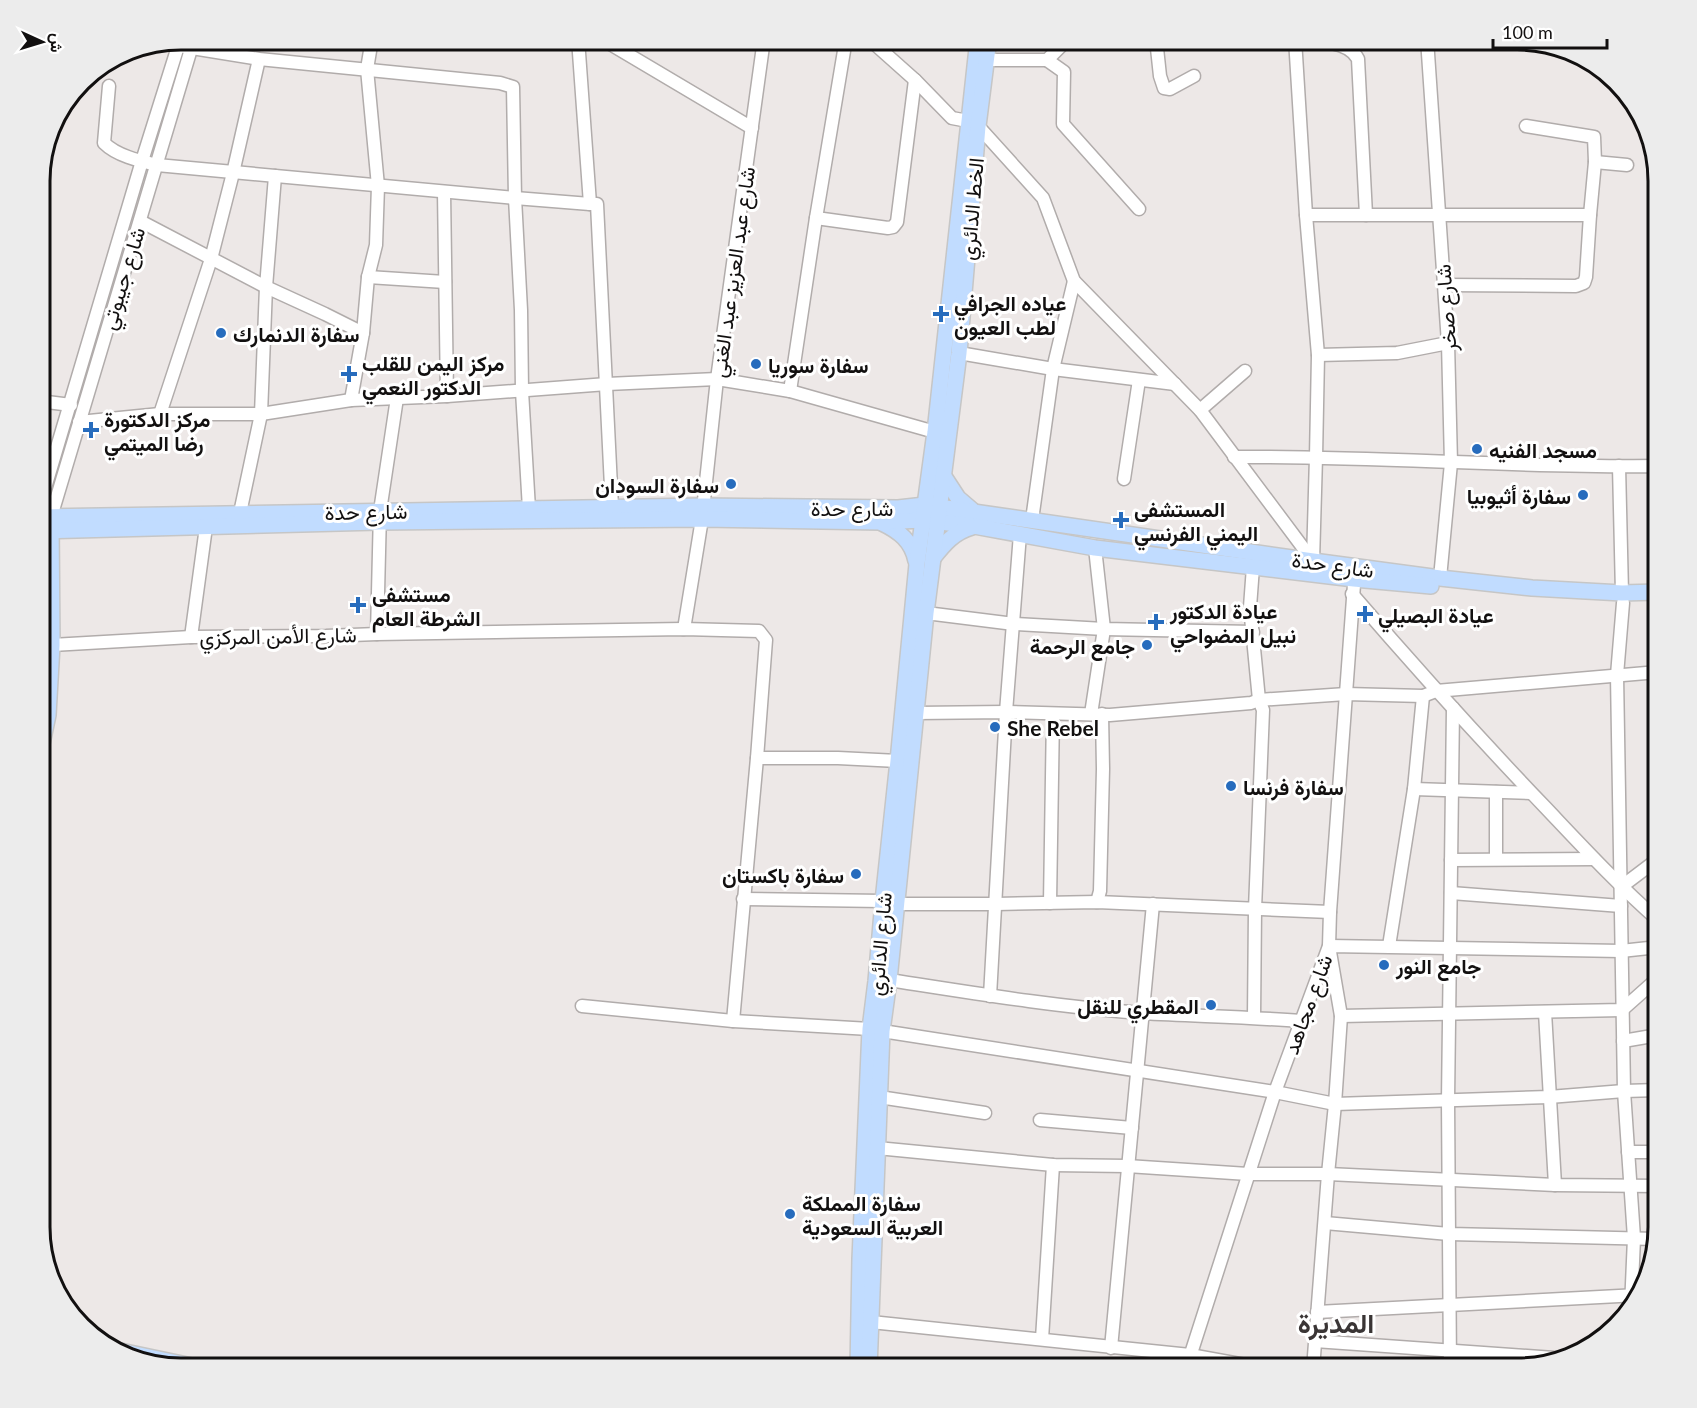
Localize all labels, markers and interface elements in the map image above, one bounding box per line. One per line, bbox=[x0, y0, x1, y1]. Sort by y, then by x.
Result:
north arrow bbox=[12, 12, 72, 72]
scale bar bbox=[1493, 12, 1607, 50]
text: 100 m bbox=[1502, 21, 1553, 43]
text: ش bbox=[46, 33, 68, 53]
street label: الخط الدائري bbox=[954, 157, 994, 262]
street label: شارع عبد العزيز عبد الغني bbox=[705, 165, 765, 380]
street label: شارع جيبوتي bbox=[95, 224, 155, 334]
street label: شارع صخر bbox=[1429, 263, 1464, 354]
place label: عياده الجرافي لطب العيون bbox=[954, 290, 1066, 341]
marker: عياده الجرافي لطب العيون bbox=[932, 305, 950, 323]
place label: سفارة الدنمارك bbox=[233, 321, 360, 348]
marker: سفارة الدنمارك bbox=[214, 326, 228, 340]
place label: مركز اليمن للقلب الدكتور النعمي bbox=[362, 350, 504, 405]
place label: سفارة سوريا bbox=[768, 352, 869, 379]
marker: سفارة سوريا bbox=[749, 357, 763, 371]
marker: مركز اليمن للقلب الدكتور النعمي bbox=[340, 365, 358, 383]
place label: مركز الدكتورة رضا الميتمي bbox=[104, 406, 210, 461]
marker: مركز الدكتورة رضا الميتمي bbox=[82, 421, 100, 439]
place label: مسجد الفنيه bbox=[1489, 437, 1597, 463]
marker: مسجد الفنيه bbox=[1470, 442, 1484, 456]
place label: سفارة السودان bbox=[595, 472, 719, 499]
marker: سفارة السودان bbox=[724, 477, 738, 491]
place label: سفارة أثيوبيا bbox=[1467, 483, 1571, 510]
marker: سفارة أثيوبيا bbox=[1576, 488, 1590, 502]
street label: شارع حدة bbox=[811, 495, 893, 523]
place label: المستشفى اليمني الفرنسي bbox=[1134, 496, 1258, 551]
street label: شارع حدة bbox=[324, 498, 408, 527]
marker: المستشفى اليمني الفرنسي bbox=[1112, 511, 1130, 529]
street label: شارع حدة bbox=[1290, 546, 1376, 585]
place label: مستشفى الشرطة العام bbox=[372, 581, 481, 633]
marker: مستشفى الشرطة العام bbox=[349, 596, 367, 614]
place label: عيادة الدكتور نبيل المضواحي bbox=[1169, 598, 1296, 653]
place label: عيادة البصيلي bbox=[1378, 602, 1494, 633]
marker: عيادة البصيلي bbox=[1356, 605, 1374, 623]
marker: عيادة الدكتور نبيل المضواحي bbox=[1147, 613, 1165, 631]
street label: شارع الأمن المركزي bbox=[199, 621, 357, 655]
place label: جامع الرحمة bbox=[1030, 633, 1135, 661]
marker: جامع الرحمة bbox=[1140, 638, 1154, 652]
place label: She Rebel bbox=[1007, 715, 1099, 740]
marker: She Rebel bbox=[988, 720, 1002, 734]
place label: سفارة فرنسا bbox=[1243, 774, 1344, 801]
marker: سفارة فرنسا bbox=[1224, 779, 1238, 793]
place label: سفارة باكستان bbox=[722, 862, 844, 889]
marker: سفارة باكستان bbox=[849, 867, 863, 881]
street label: شارع الدائري bbox=[862, 891, 902, 997]
street label: شارع مجاهد bbox=[1277, 951, 1339, 1058]
place label: جامع النور bbox=[1395, 953, 1481, 981]
marker: جامع النور bbox=[1377, 958, 1391, 972]
place label: المقطري للنقل bbox=[1077, 993, 1199, 1024]
marker: المقطري للنقل bbox=[1204, 998, 1218, 1012]
place label: سفارة المملكة العربية السعودية bbox=[802, 1190, 943, 1241]
marker: سفارة المملكة العربية السعودية bbox=[783, 1207, 797, 1221]
district label: المديرة bbox=[1298, 1306, 1374, 1341]

